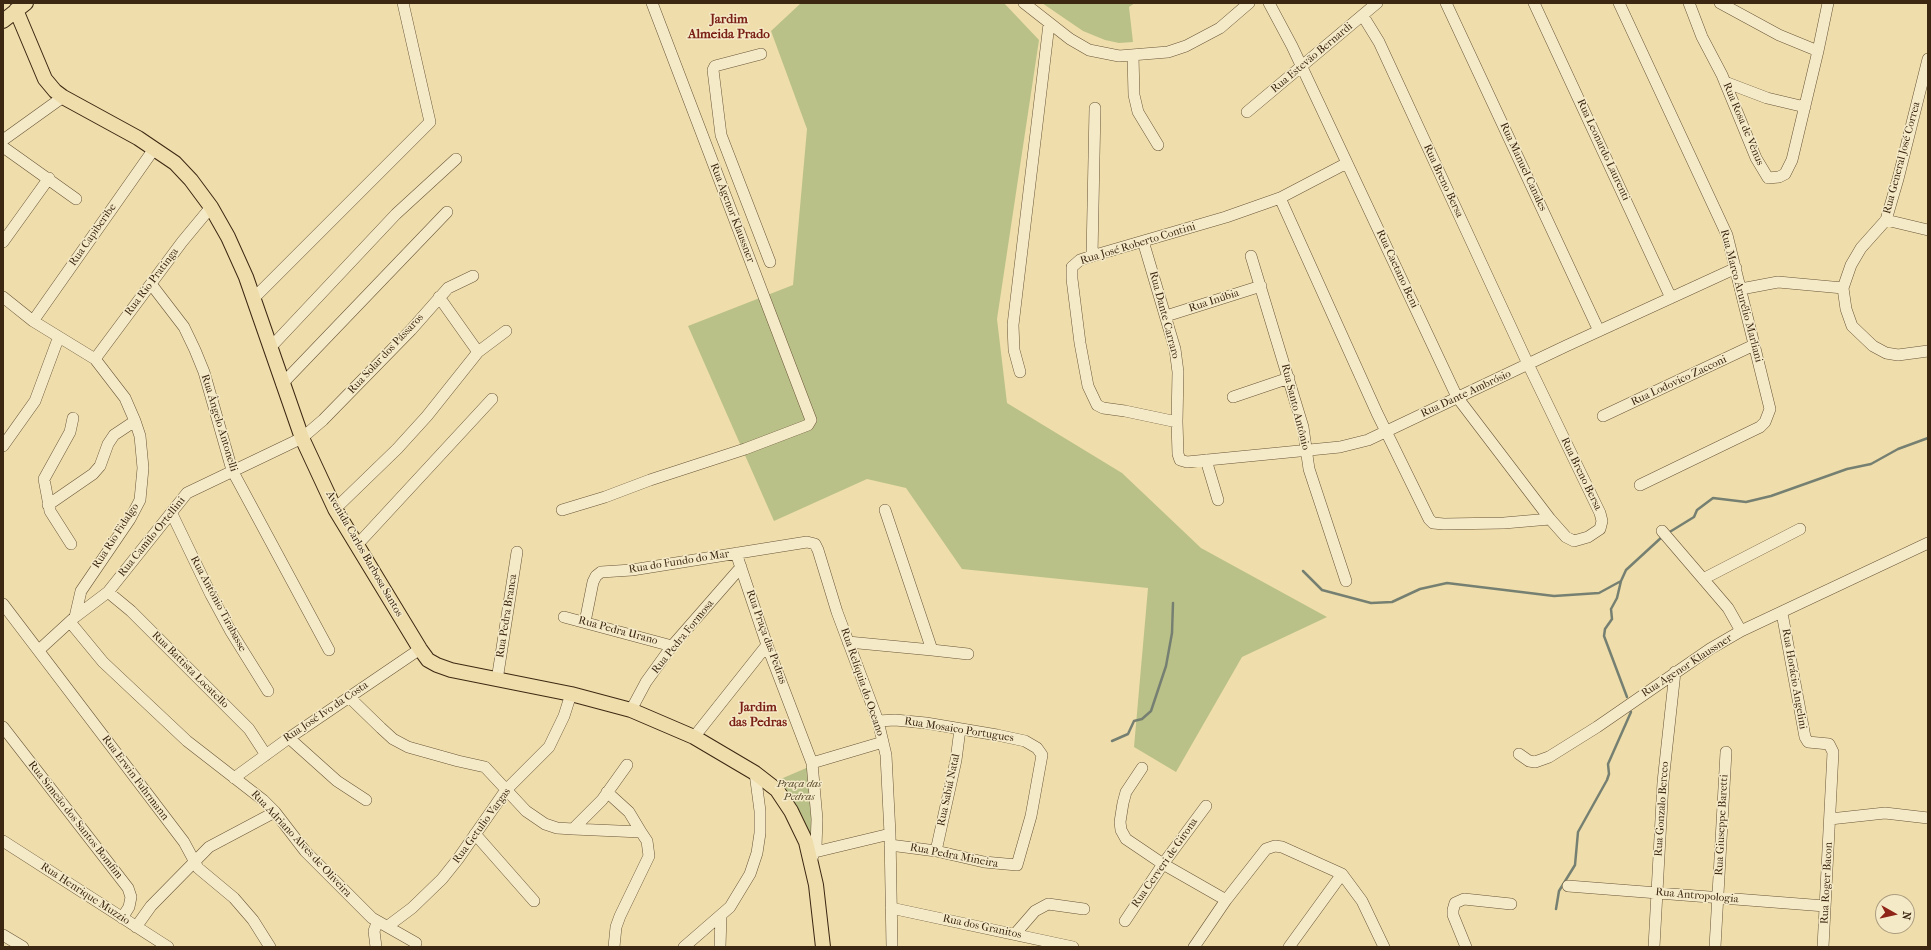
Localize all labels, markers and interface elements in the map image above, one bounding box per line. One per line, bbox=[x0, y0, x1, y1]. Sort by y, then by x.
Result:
district label: Jardim Almeida Prado bbox=[688, 12, 770, 43]
street label: Rua Estevão Bernardi bbox=[1269, 20, 1355, 96]
street label: Rua Rosa de Vênus bbox=[1720, 81, 1766, 167]
street label: Rua Leonardo Laurenti bbox=[1574, 97, 1632, 203]
street label: Rua General José Correa bbox=[1881, 100, 1923, 216]
street label: Rua Manuel Canales bbox=[1497, 121, 1549, 213]
street label: Rua Breno Bersa bbox=[1420, 142, 1466, 220]
street label: Rua Agenor Klaussner bbox=[707, 161, 757, 265]
street label: Rua Capiberibe bbox=[67, 201, 119, 269]
street label: Rua José Roberto Contini bbox=[1079, 220, 1197, 268]
street label: Rua Caetano Beni bbox=[1373, 228, 1421, 310]
street label: Rua Marco Arurélio Marliani bbox=[1717, 228, 1765, 364]
street label: Rua Rio Pratinga bbox=[122, 245, 182, 319]
street label: Rua Dante Carraro bbox=[1146, 270, 1182, 360]
street label: Rua Inúbia bbox=[1187, 287, 1241, 315]
street label: Rua Solar dos Pássaros bbox=[345, 311, 427, 397]
street label: Rua Lodovico Zacconi bbox=[1629, 353, 1729, 409]
street label: Rua Santo Antônio bbox=[1278, 363, 1312, 451]
street label: Rua Dante Ambrósio bbox=[1419, 367, 1513, 421]
street label: Rua Ângelo Antonelli bbox=[198, 373, 240, 473]
street label: Rua Breno Bersa bbox=[1558, 435, 1604, 513]
street label: Avenida Carlos Barbosa Santos bbox=[323, 489, 405, 619]
street label: Rua Camilo Ortellini bbox=[116, 494, 188, 580]
street label: Rua Rio Fidalgo bbox=[90, 501, 142, 571]
street label: Rua do Fundo do Mar bbox=[628, 548, 730, 576]
street label: Rua Antônio Tirabasse bbox=[187, 554, 249, 654]
street label: Rua Pedra Branca bbox=[494, 573, 520, 659]
street label: Rua Praça das Pedras bbox=[743, 588, 789, 686]
street label: Rua Pedra Formosa bbox=[649, 597, 717, 677]
street label: Rua Pedra Urano bbox=[577, 614, 659, 648]
street label: Rua Relíquia do Oceano bbox=[837, 626, 887, 738]
street label: Rua Horácio Angelini bbox=[1779, 628, 1809, 730]
street label: Rua Battista Locatello bbox=[149, 629, 231, 711]
street label: Rua Agenor Klaussner bbox=[1639, 632, 1735, 700]
street label: Rua José Ivo da Costa bbox=[281, 679, 371, 745]
district label: Jardim das Pedras bbox=[729, 700, 787, 731]
street label: Rua Mosaico Portugues bbox=[903, 715, 1015, 745]
street label: Rua Erwin Fuhrmann bbox=[99, 733, 171, 823]
street label: Rua Sabiá Natal bbox=[935, 752, 963, 828]
street label: Rua Simeão dos Santos Bomfim bbox=[25, 758, 125, 882]
street label: Rua Gonzalo Berceo bbox=[1652, 761, 1672, 857]
street label: Rua Giuseppe Baretti bbox=[1713, 774, 1731, 876]
park label: Praça das Pedras bbox=[777, 777, 821, 803]
street label: Rua Getulio Vargas bbox=[450, 786, 514, 866]
street label: Rua Adriano Alves de Oliveira bbox=[248, 788, 354, 900]
street label: Rua Cerveri de Girona bbox=[1129, 816, 1201, 910]
street label: Rua Pedra Mineira bbox=[909, 841, 999, 871]
street label: Rua Roger Bacon bbox=[1818, 842, 1836, 924]
street label: Rua Henrique Muzzio bbox=[38, 860, 132, 928]
street label: Rua Antropologia bbox=[1655, 886, 1739, 906]
north arrow bbox=[1875, 894, 1915, 934]
text: N bbox=[1899, 911, 1913, 921]
street label: Rua dos Granitos bbox=[941, 912, 1023, 942]

